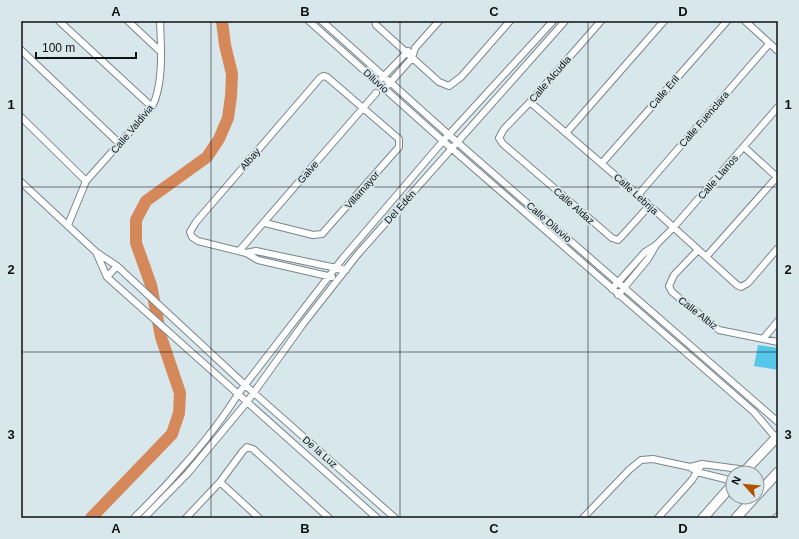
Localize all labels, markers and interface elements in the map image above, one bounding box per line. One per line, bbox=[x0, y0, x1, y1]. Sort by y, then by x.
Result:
text: A bbox=[111, 4, 121, 19]
text: B bbox=[300, 4, 310, 19]
text: C bbox=[489, 4, 499, 19]
text: D bbox=[678, 4, 688, 19]
scale bar bbox=[36, 34, 136, 60]
text: 100 m bbox=[42, 41, 75, 55]
street label: Calle Alcudia bbox=[527, 53, 573, 104]
street label: Diluvio bbox=[361, 67, 391, 95]
street label: Calle Eril bbox=[647, 73, 681, 111]
street label: Calle Fuenclara bbox=[677, 89, 731, 149]
text: 1 bbox=[7, 97, 15, 112]
text: 1 bbox=[784, 97, 792, 112]
street label: Calle Valdivia bbox=[109, 102, 156, 155]
street label: Albay bbox=[238, 146, 262, 172]
street label: Calle Llanos bbox=[696, 153, 740, 201]
street label: Galve bbox=[295, 158, 321, 185]
street label: Villamayor bbox=[343, 168, 382, 211]
street label: Calle Lebrija bbox=[612, 171, 661, 217]
street label: Calle Aldaz bbox=[552, 185, 596, 227]
street label: Del Edén bbox=[382, 188, 418, 226]
street label: Calle Diluvio bbox=[524, 200, 574, 245]
text: 2 bbox=[7, 262, 15, 277]
text: 2 bbox=[784, 262, 792, 277]
street label: Calle Albiz bbox=[676, 294, 720, 332]
text: 3 bbox=[7, 427, 15, 442]
text: 3 bbox=[784, 427, 792, 442]
street label: De la Luz bbox=[300, 434, 340, 470]
north arrow bbox=[725, 465, 765, 505]
text: N bbox=[729, 474, 743, 487]
text: A bbox=[111, 521, 121, 536]
text: B bbox=[300, 521, 310, 536]
text: C bbox=[489, 521, 499, 536]
text: D bbox=[678, 521, 688, 536]

